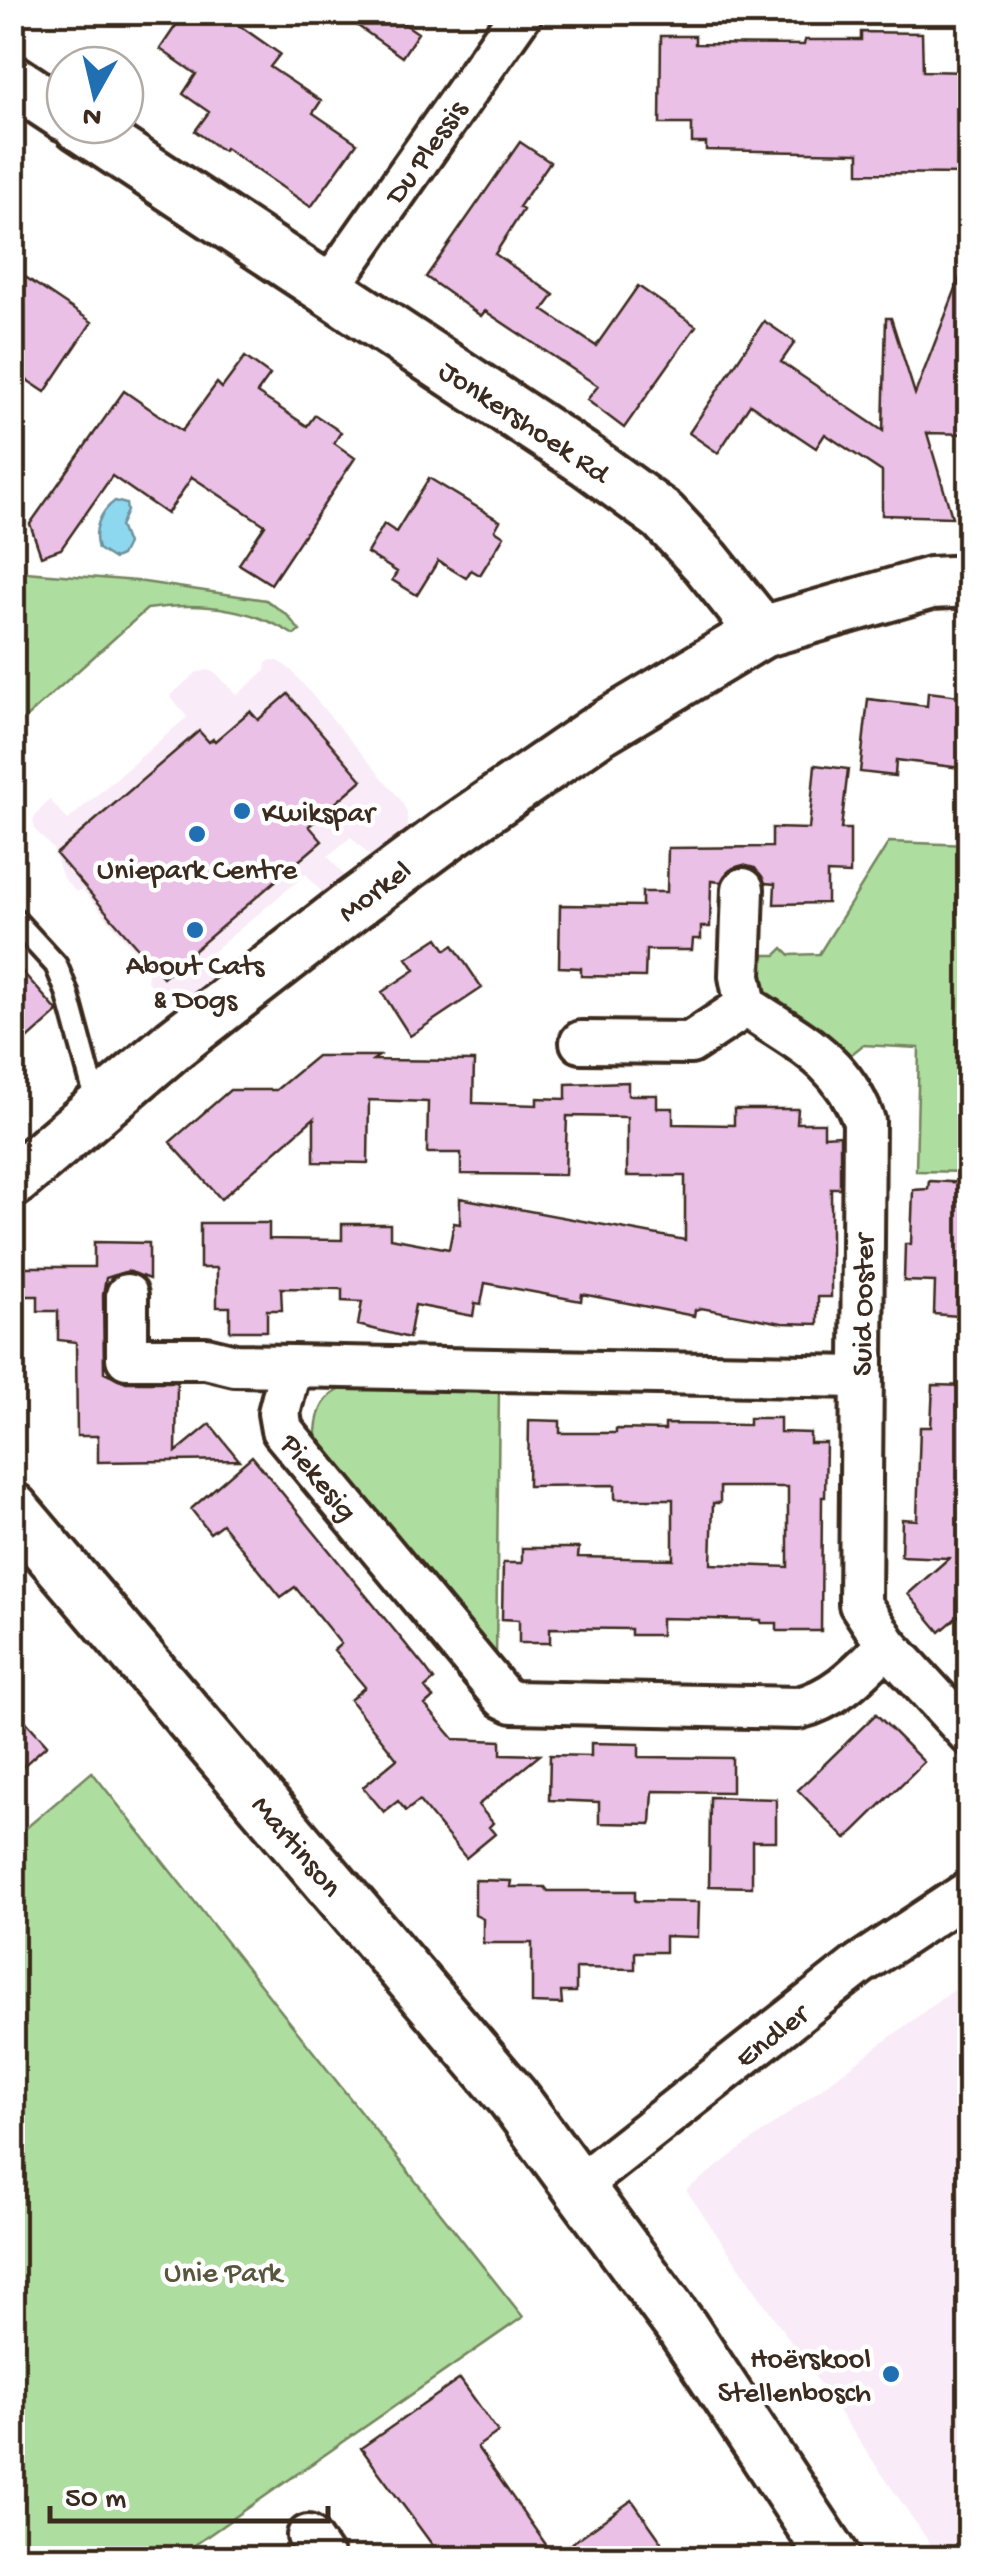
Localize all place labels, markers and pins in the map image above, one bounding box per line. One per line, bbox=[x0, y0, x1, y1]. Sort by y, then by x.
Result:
place label: Kwikspar bbox=[262, 798, 377, 833]
marker: Kwikspar bbox=[231, 800, 253, 822]
marker: Uniepark Centre bbox=[186, 823, 208, 845]
place label: Uniepark Centre bbox=[97, 855, 298, 890]
marker: About Cats & Dogs bbox=[184, 919, 206, 941]
place label: About Cats & Dogs bbox=[126, 951, 265, 1020]
place label: Hoërskool Stellenbosch bbox=[718, 2344, 871, 2413]
marker: Hoërskool Stellenbosch bbox=[880, 2363, 902, 2385]

